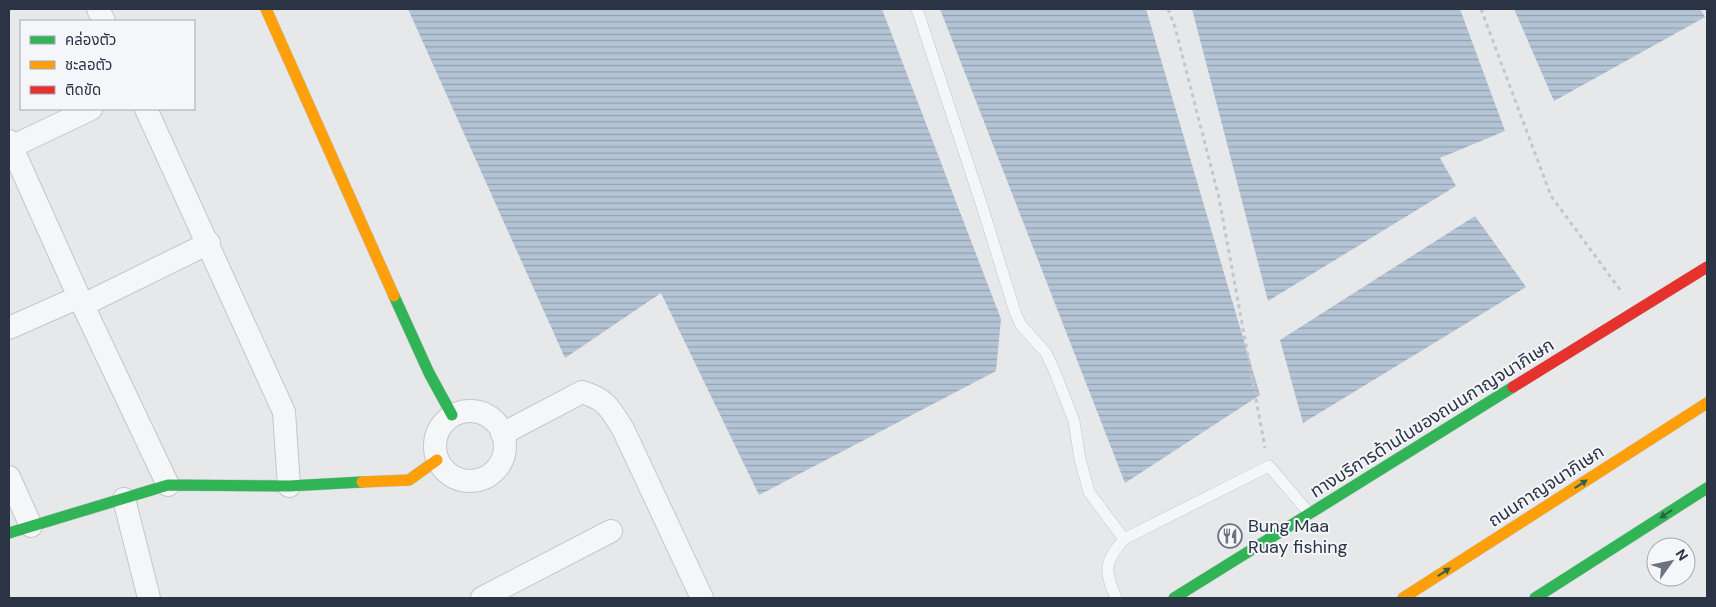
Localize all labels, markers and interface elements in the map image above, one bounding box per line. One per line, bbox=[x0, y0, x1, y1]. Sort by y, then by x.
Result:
legend bbox=[20, 20, 195, 110]
text: คล่องตัว bbox=[65, 30, 116, 50]
text: ชะลอตัว bbox=[65, 55, 112, 75]
text: ติดขัด bbox=[65, 80, 101, 100]
street label: ทางบริการด้านในของถนนกาญจนาภิเษก bbox=[1306, 334, 1558, 502]
street label: ถนนกาญจนาภิเษก bbox=[1484, 441, 1608, 531]
one-way arrow bbox=[1574, 480, 1587, 489]
one-way arrow bbox=[1660, 509, 1673, 519]
place label: Bung Maa Ruay fishing bbox=[1248, 514, 1348, 559]
restaurant icon: Bung Maa Ruay fishing bbox=[1217, 523, 1243, 549]
north arrow bbox=[1646, 537, 1696, 587]
text: N bbox=[1672, 546, 1692, 564]
one-way arrow bbox=[1437, 567, 1450, 577]

